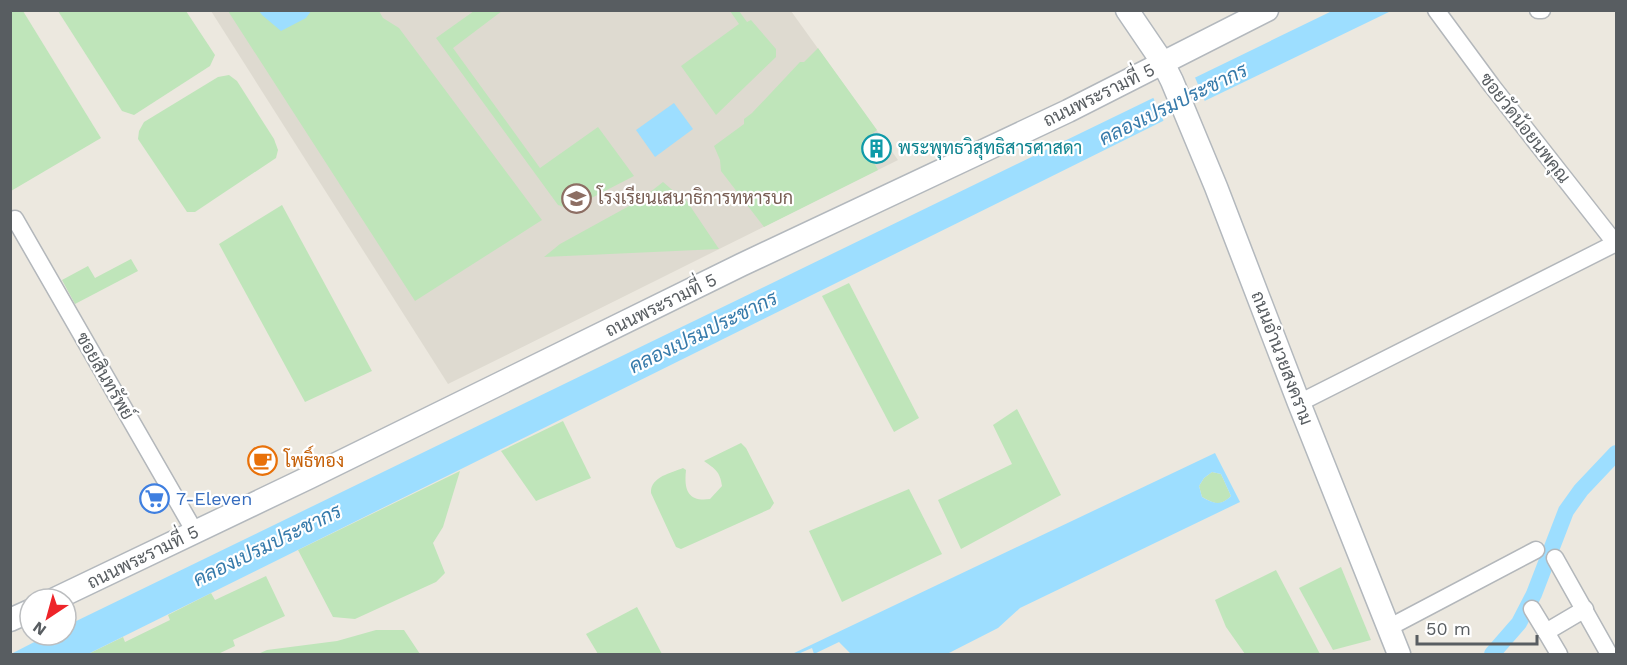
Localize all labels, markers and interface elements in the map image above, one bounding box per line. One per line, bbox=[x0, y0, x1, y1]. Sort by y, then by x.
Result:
street label: ถนนพระรามที่ 5 bbox=[1037, 54, 1158, 131]
water label: คลองเปรมประชากร bbox=[1095, 57, 1252, 150]
street label: ซอยวัดน้อยนพคุณ bbox=[1474, 68, 1576, 188]
building icon: พระพุทธวิสุทธิสารศาสดา bbox=[861, 132, 893, 164]
place label: พระพุทธวิสุทธิสารศาสดา bbox=[898, 137, 1082, 160]
school or university icon: โรงเรียนเสนาธิการทหารบก bbox=[560, 182, 592, 214]
place label: โรงเรียนเสนาธิการทหารบก bbox=[596, 185, 793, 208]
street label: ถนนพระรามที่ 5 bbox=[599, 264, 720, 341]
water label: คลองเปรมประชากร bbox=[625, 285, 782, 378]
street label: ถนนอำนวยสงคราม bbox=[1247, 288, 1318, 428]
street label: ซอยสินทรัพย์ bbox=[72, 327, 141, 423]
cafe icon: โพธิ์ทอง bbox=[247, 445, 279, 477]
place label: โพธิ์ทอง bbox=[283, 445, 344, 471]
supermarket icon: 7-Eleven bbox=[139, 483, 171, 515]
place label: 7-Eleven bbox=[176, 488, 252, 509]
water label: คลองเปรมประชากร bbox=[189, 498, 346, 591]
street label: ถนนพระรามที่ 5 bbox=[81, 516, 202, 593]
north arrow bbox=[18, 587, 78, 647]
scale bar bbox=[1417, 608, 1537, 646]
text: N bbox=[29, 618, 50, 640]
text: 50 m bbox=[1426, 618, 1471, 639]

